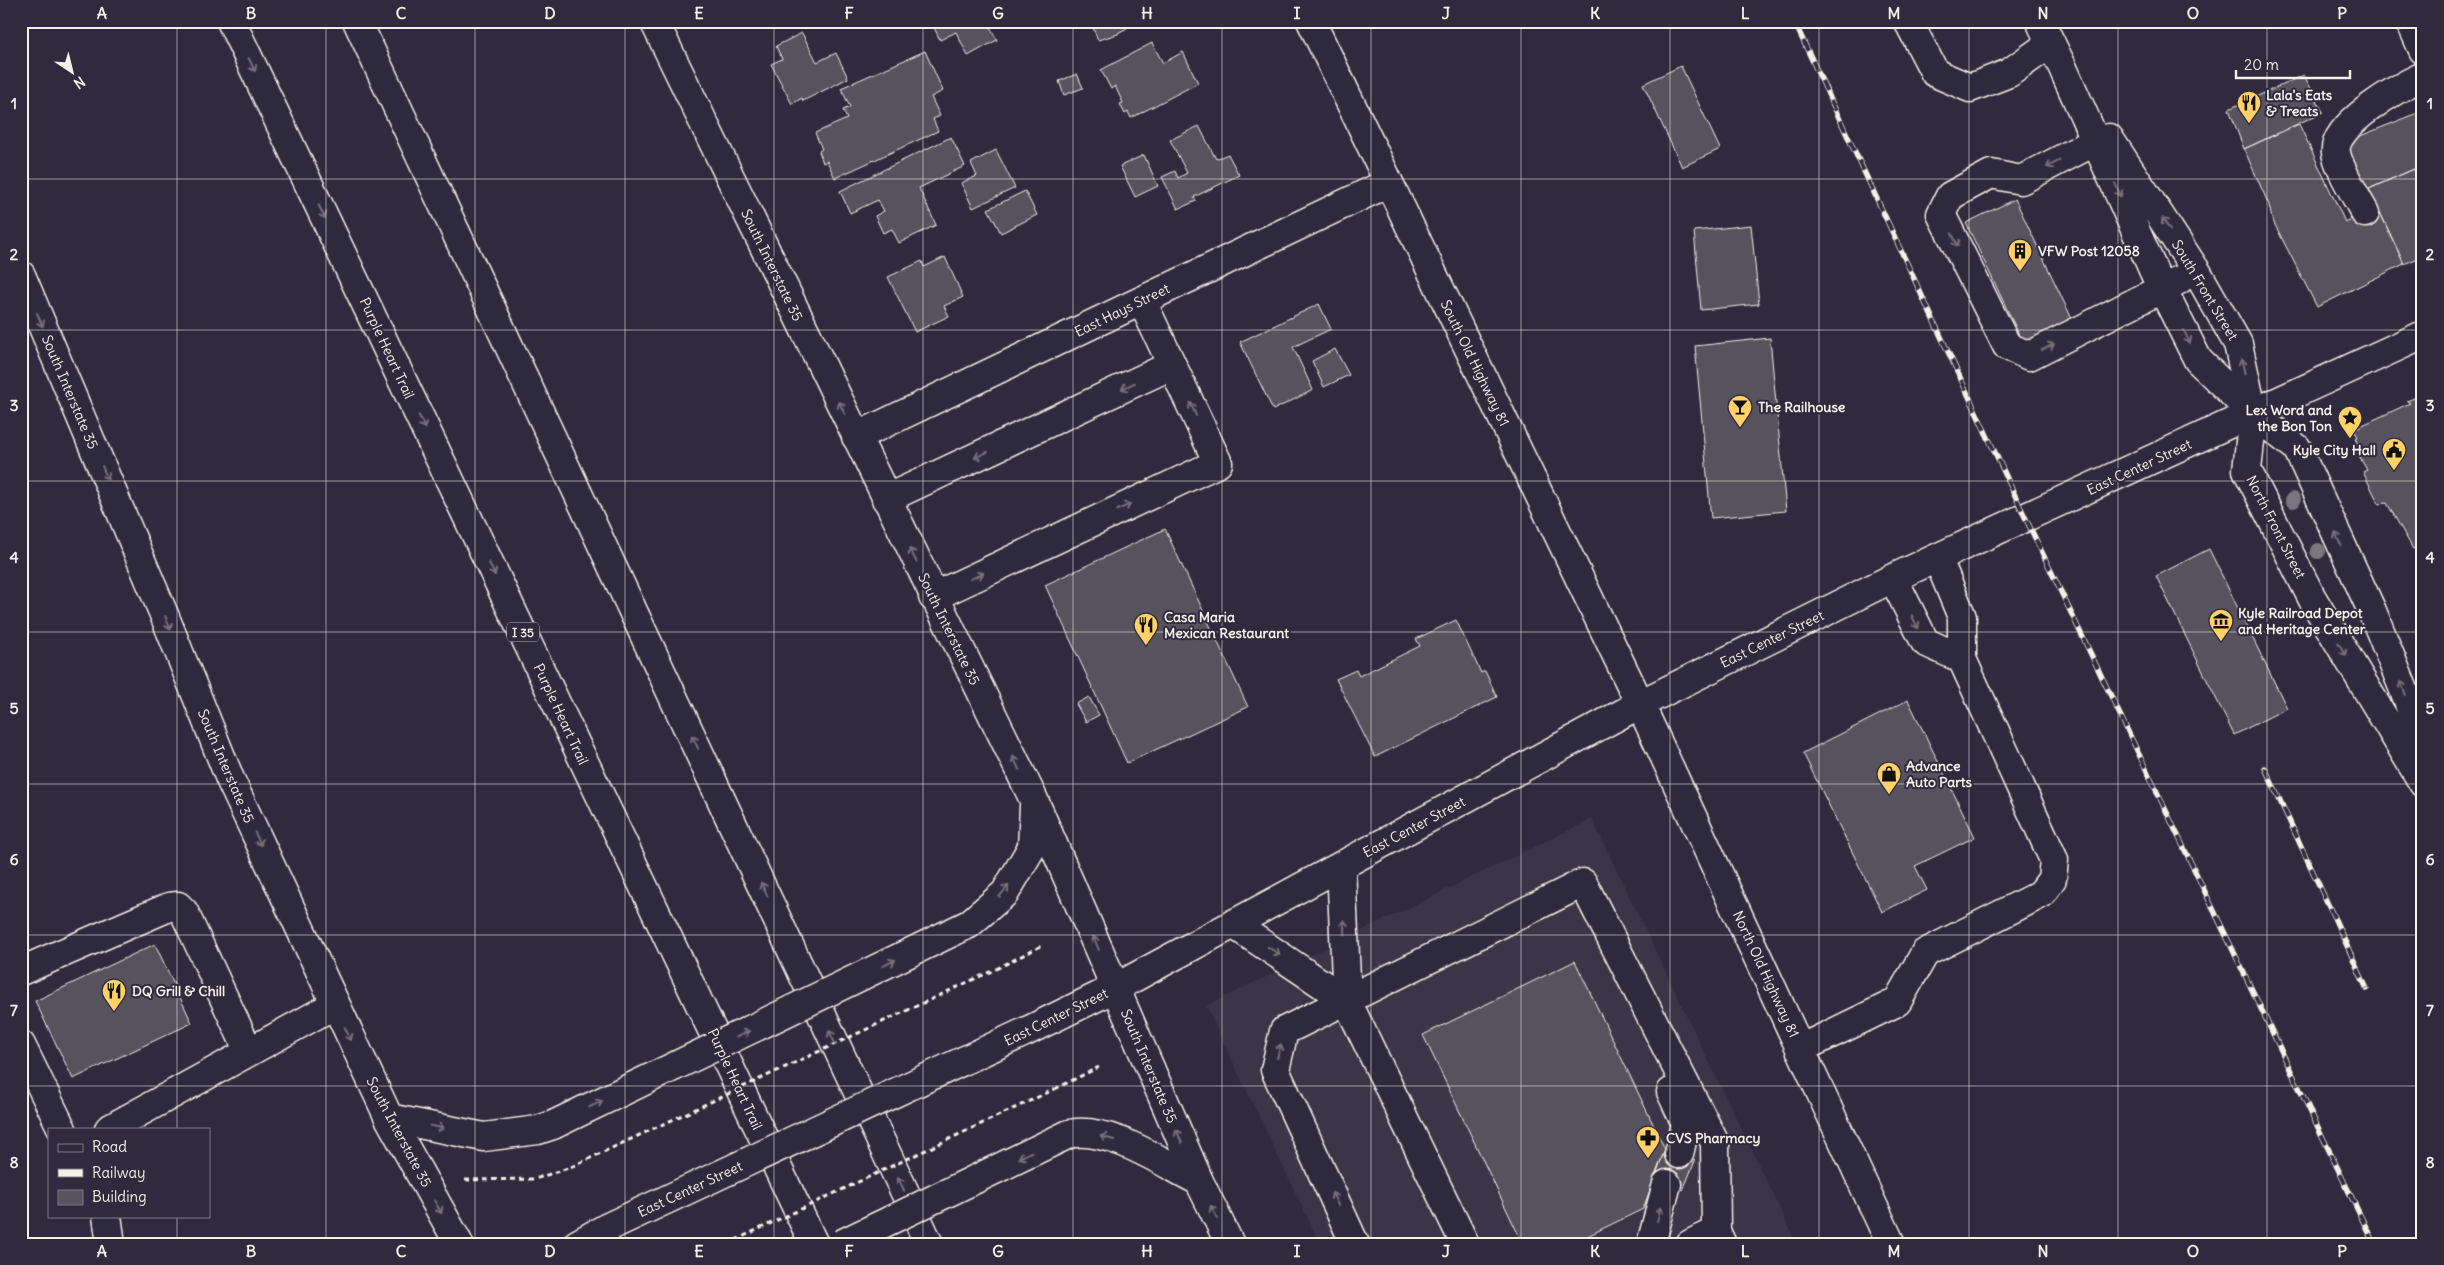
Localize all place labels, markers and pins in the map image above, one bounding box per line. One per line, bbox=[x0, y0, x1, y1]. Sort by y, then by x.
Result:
place label: Lala's Eats & Treats bbox=[2266, 86, 2333, 120]
restaurant icon: Lala's Eats & Treats bbox=[2236, 90, 2262, 124]
building icon: VFW Post 12058 bbox=[2007, 238, 2033, 272]
place label: VFW Post 12058 bbox=[2038, 242, 2140, 260]
bar icon: The Railhouse bbox=[1727, 394, 1753, 428]
place label: The Railhouse bbox=[1758, 398, 1846, 416]
place label: Lex Word and the Bon Ton bbox=[2245, 401, 2333, 435]
place icon: Lex Word and the Bon Ton bbox=[2337, 405, 2363, 439]
public building icon: Kyle City Hall bbox=[2381, 437, 2407, 471]
place label: Kyle City Hall bbox=[2293, 441, 2376, 459]
place label: Kyle Railroad Depot and Heritage Center bbox=[2238, 604, 2366, 638]
place label: Casa Maria Mexican Restaurant bbox=[1164, 608, 1289, 642]
museum icon: Kyle Railroad Depot and Heritage Center bbox=[2208, 608, 2234, 642]
restaurant icon: Casa Maria Mexican Restaurant bbox=[1133, 612, 1159, 646]
place label: Advance Auto Parts bbox=[1906, 757, 1973, 791]
shop icon: Advance Auto Parts bbox=[1876, 761, 1902, 795]
restaurant icon: DQ Grill & Chill bbox=[101, 978, 127, 1012]
place label: DQ Grill & Chill bbox=[132, 982, 225, 1000]
pharmacy icon: CVS Pharmacy bbox=[1635, 1125, 1661, 1159]
place label: CVS Pharmacy bbox=[1666, 1129, 1761, 1147]

